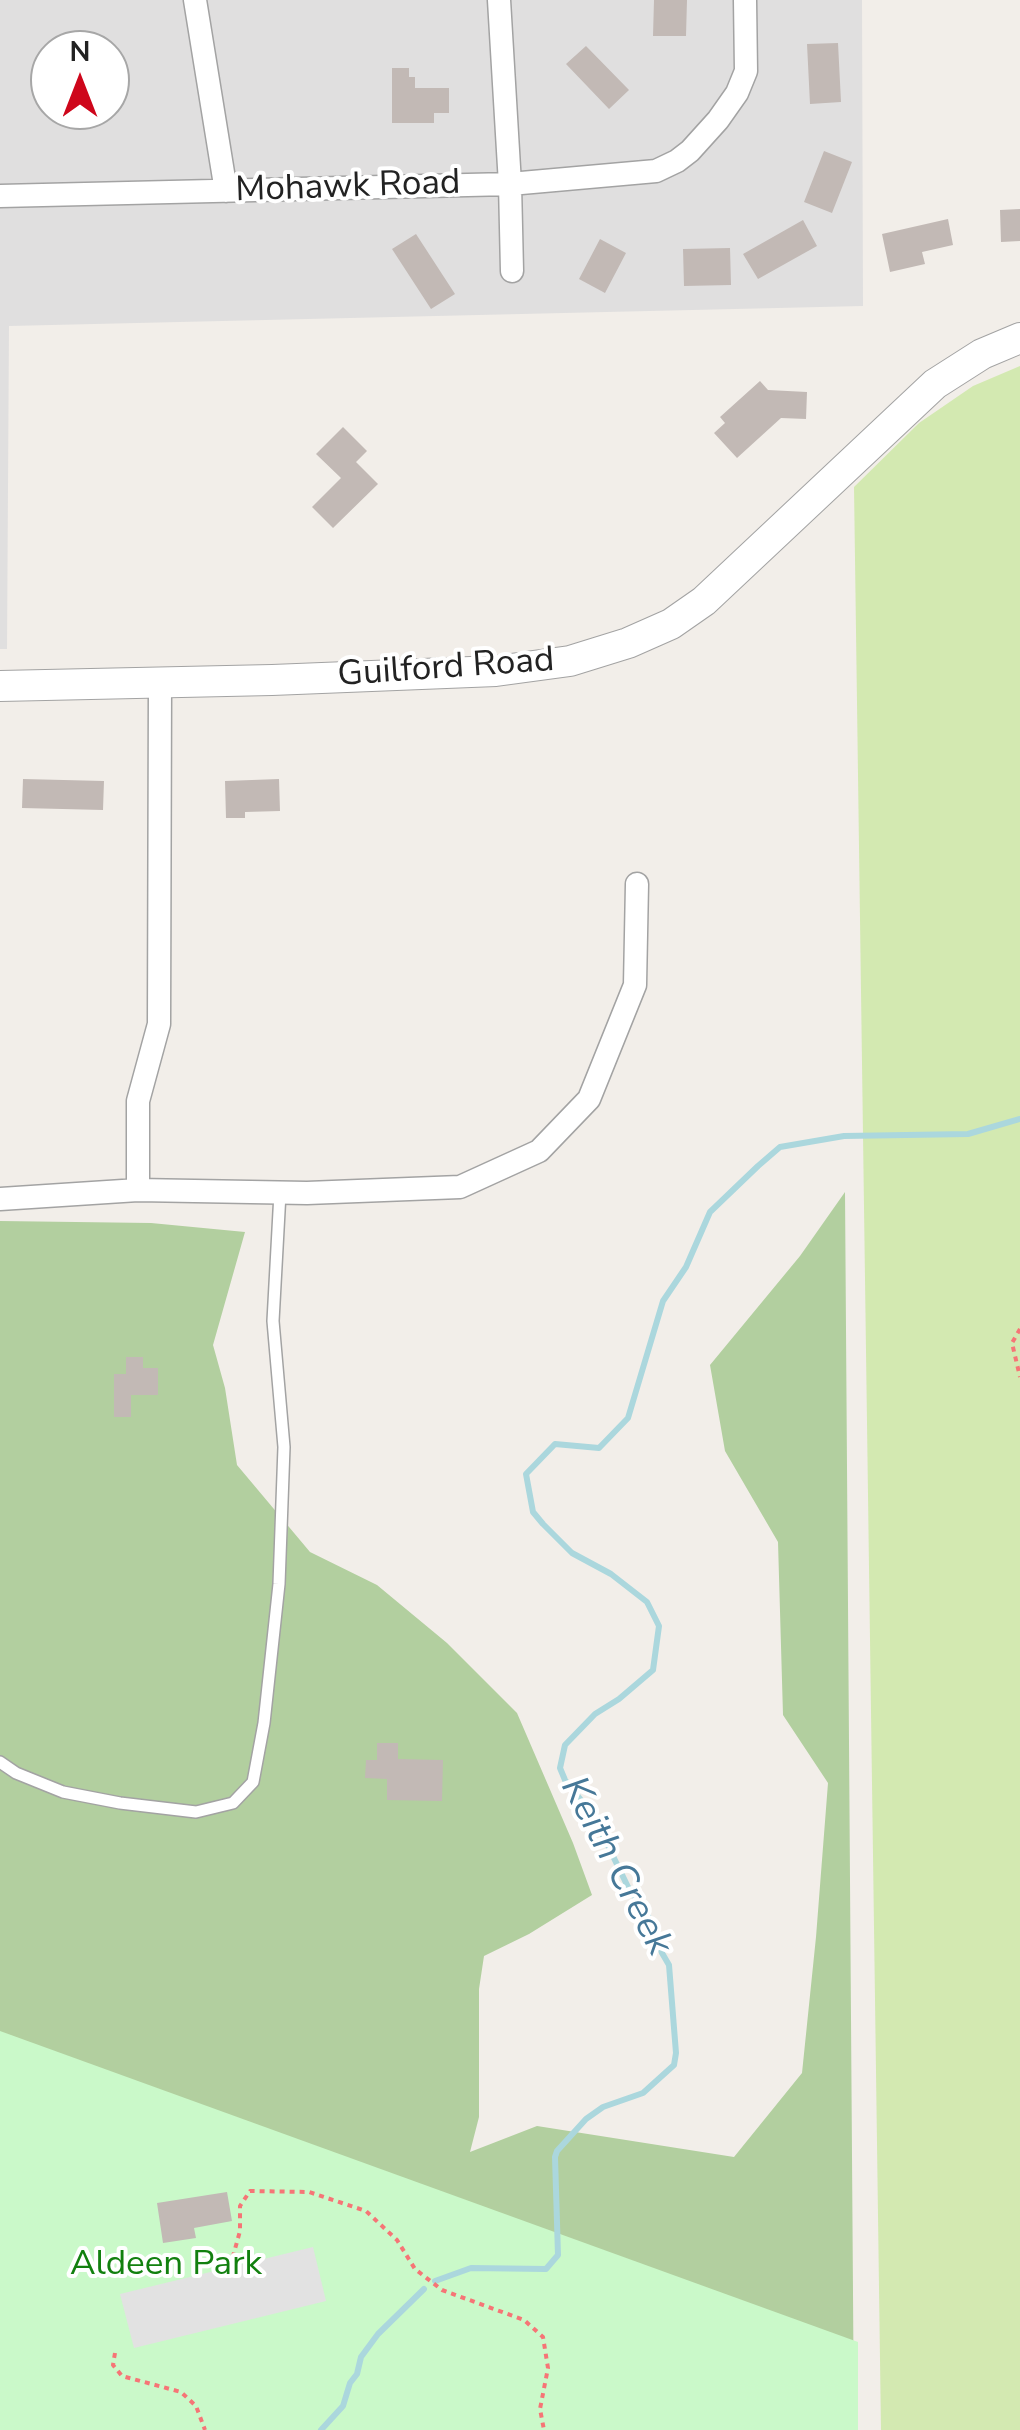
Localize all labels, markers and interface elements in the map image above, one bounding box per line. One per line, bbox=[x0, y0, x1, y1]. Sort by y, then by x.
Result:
north arrow bbox=[30, 30, 130, 130]
text: N bbox=[70, 33, 90, 71]
street label: Mohawk Road bbox=[235, 163, 461, 213]
street label: Guilford Road bbox=[336, 640, 556, 698]
water label: Keith Creek bbox=[549, 1770, 681, 1964]
park label: Aldeen Park bbox=[70, 2245, 262, 2287]

